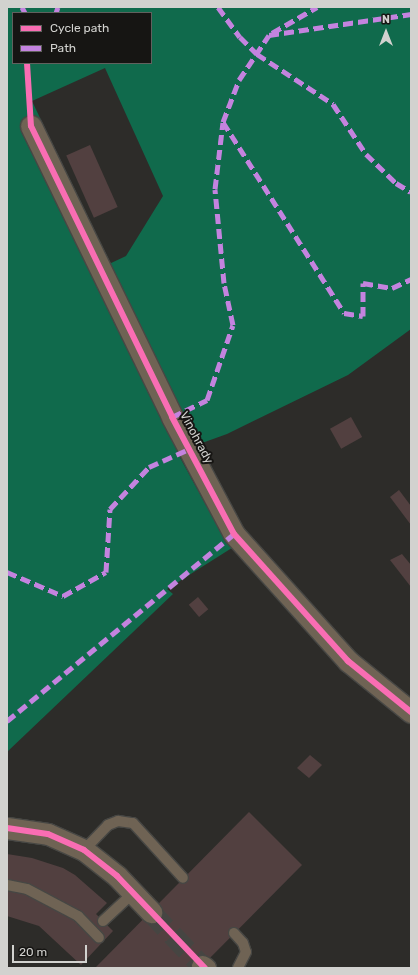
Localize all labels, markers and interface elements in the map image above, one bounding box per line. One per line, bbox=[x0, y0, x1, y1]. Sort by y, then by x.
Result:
legend bbox=[12, 12, 152, 64]
north arrow bbox=[366, 12, 406, 52]
text: N bbox=[382, 13, 390, 26]
text: Cycle path bbox=[50, 21, 109, 35]
text: Path bbox=[50, 41, 76, 55]
street label: Vinohrady bbox=[176, 409, 216, 467]
scale bar bbox=[14, 937, 89, 963]
text: 20 m bbox=[19, 945, 47, 959]

